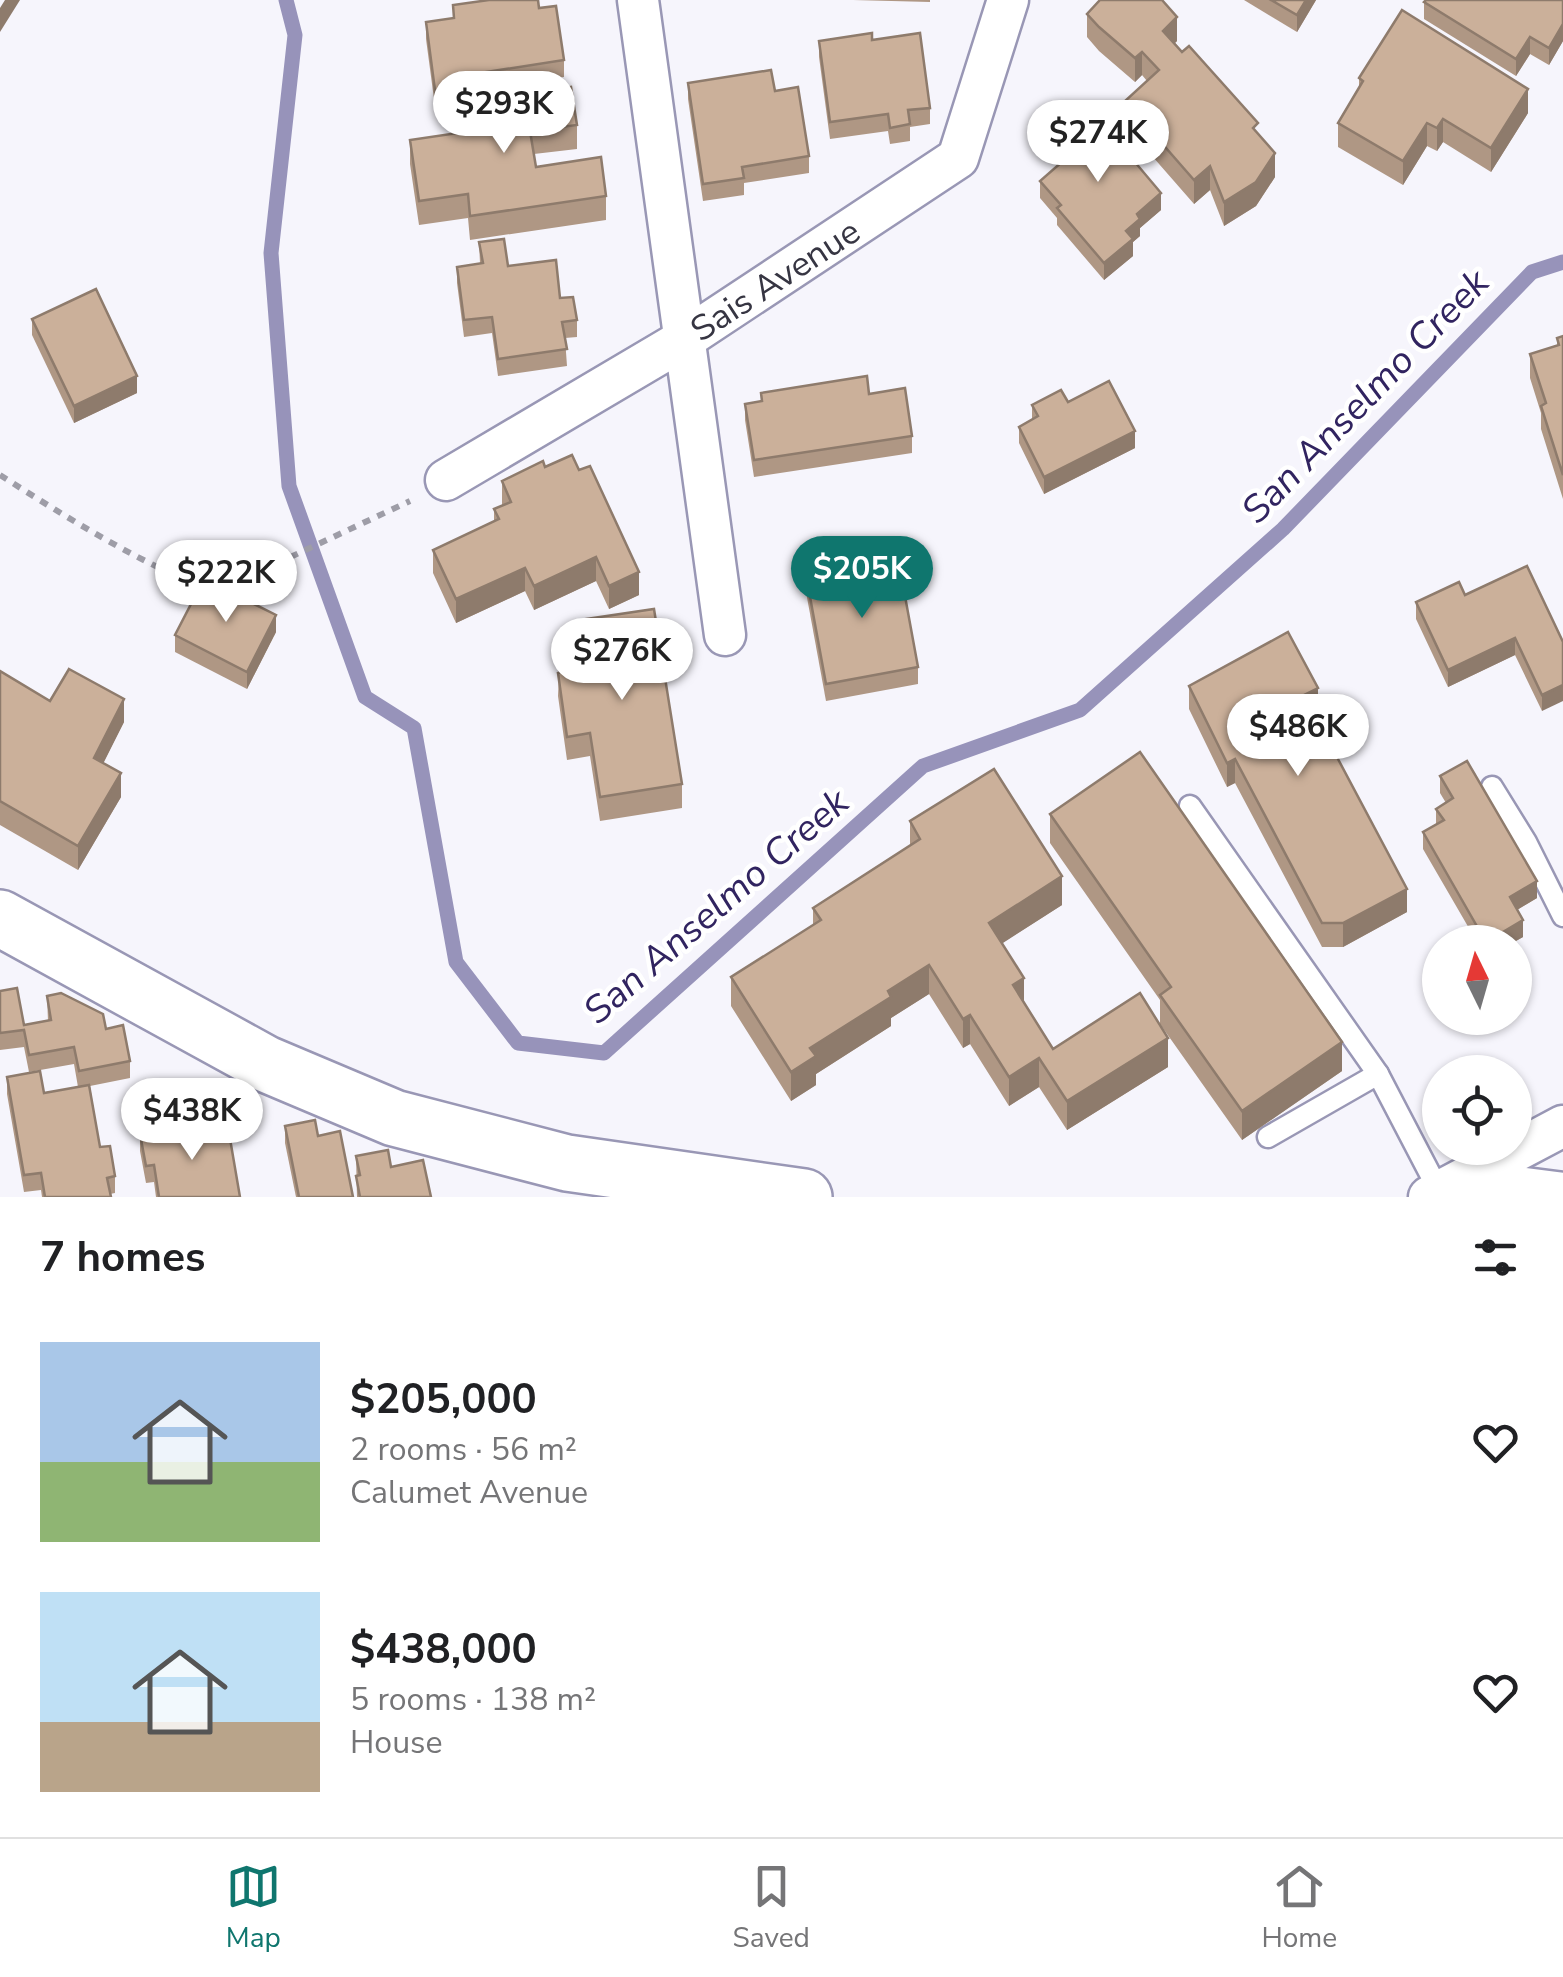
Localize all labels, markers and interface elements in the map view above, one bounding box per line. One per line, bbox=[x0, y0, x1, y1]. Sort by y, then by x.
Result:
pin: $293K bbox=[434, 71, 574, 156]
text: $293K bbox=[455, 82, 553, 125]
pin: $274K bbox=[1028, 100, 1168, 185]
text: $274K bbox=[1049, 111, 1147, 154]
street label: Sais Avenue bbox=[681, 208, 869, 353]
water label: San Anselmo Creek bbox=[1230, 257, 1501, 535]
pin: $205K bbox=[792, 536, 932, 621]
pin: $222K bbox=[156, 540, 296, 625]
text: $205K bbox=[813, 547, 911, 590]
text: $222K bbox=[177, 551, 275, 594]
pin: $276K bbox=[552, 618, 692, 703]
text: $276K bbox=[573, 629, 671, 672]
pin: $486K bbox=[1228, 694, 1368, 779]
text: $486K bbox=[1249, 705, 1347, 748]
water label: San Anselmo Creek bbox=[573, 776, 860, 1036]
north arrow bbox=[1422, 925, 1532, 1035]
map controls bbox=[1422, 925, 1532, 1165]
button: locate bbox=[1422, 1055, 1532, 1165]
pin: $438K bbox=[122, 1078, 262, 1163]
text: $438K bbox=[143, 1089, 241, 1132]
text: 7 homes bbox=[40, 1229, 205, 1286]
icon: filters bbox=[1468, 1230, 1523, 1285]
text: $205,000 bbox=[350, 1371, 537, 1428]
icon: home bbox=[120, 1382, 240, 1502]
icon: heart bbox=[1468, 1415, 1523, 1470]
text: 2 rooms · 56 m² bbox=[350, 1428, 577, 1471]
text: Calumet Avenue bbox=[350, 1471, 588, 1514]
text: $438,000 bbox=[350, 1621, 537, 1678]
icon: home bbox=[120, 1632, 240, 1752]
icon: heart bbox=[1468, 1665, 1523, 1720]
text: 5 rooms · 138 m² bbox=[350, 1678, 596, 1721]
text: House bbox=[350, 1721, 443, 1764]
tab: Map bbox=[226, 1859, 281, 1957]
tab: Saved bbox=[733, 1859, 810, 1957]
tab: Home bbox=[1261, 1859, 1337, 1957]

